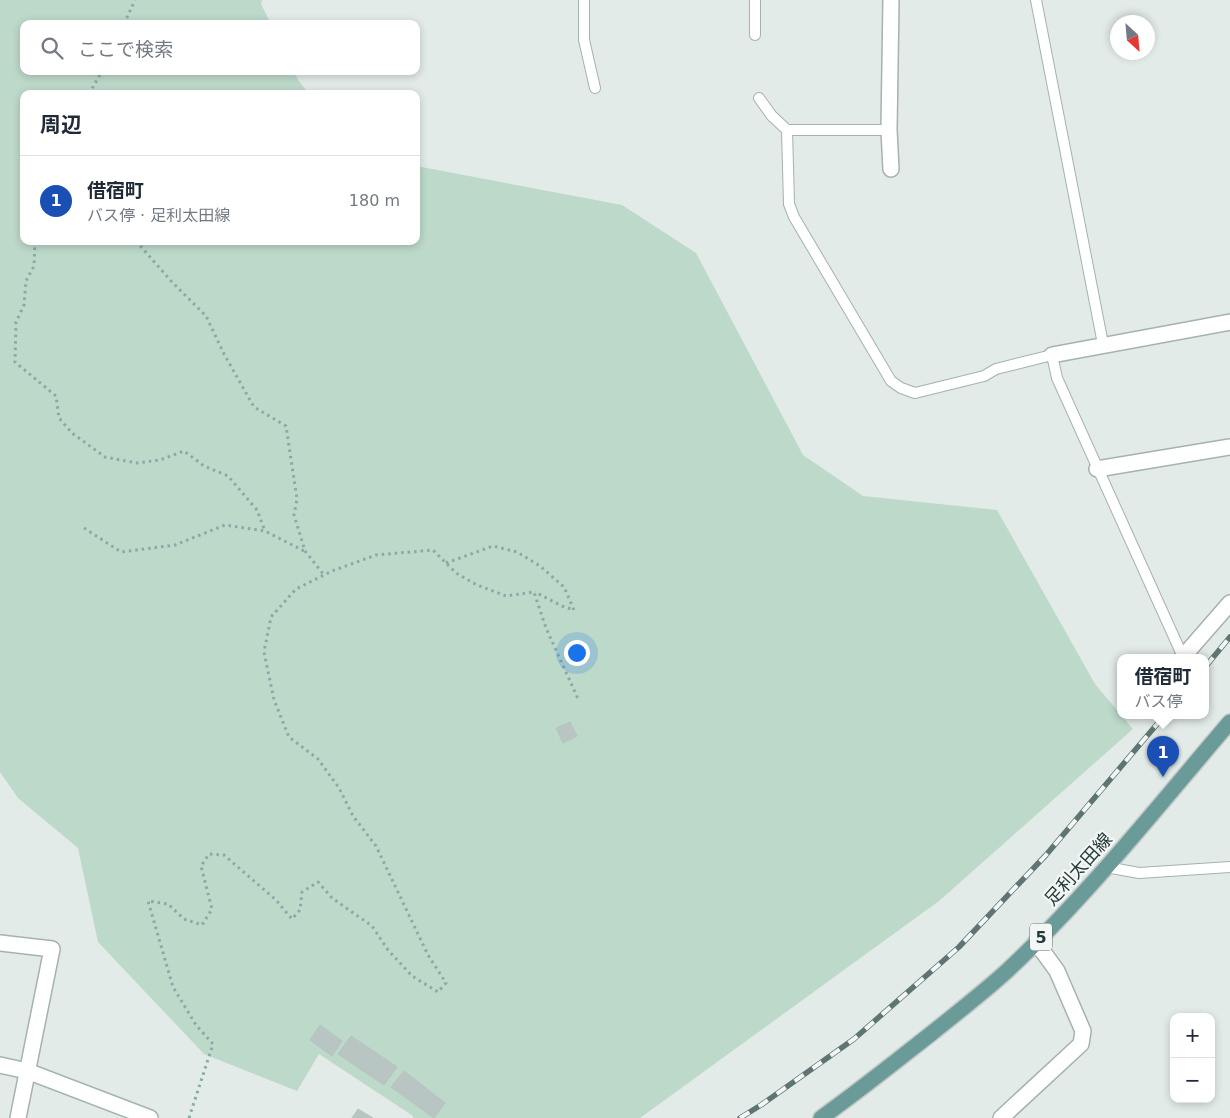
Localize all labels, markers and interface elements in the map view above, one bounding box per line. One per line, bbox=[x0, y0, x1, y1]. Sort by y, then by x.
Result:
north arrow bbox=[1110, 15, 1155, 60]
search box bbox=[20, 20, 420, 75]
icon: search bbox=[38, 34, 66, 62]
text: ここで検索 bbox=[78, 38, 173, 60]
text: 周辺 bbox=[40, 113, 82, 137]
text: 借宿町 bbox=[87, 179, 144, 201]
text: 1 bbox=[50, 191, 62, 210]
text: 180 m bbox=[349, 191, 400, 210]
text: バス停 · 足利太田線 bbox=[87, 206, 230, 225]
your location bbox=[564, 640, 590, 666]
popup bbox=[1117, 654, 1209, 719]
text: 借宿町 bbox=[1134, 665, 1192, 687]
text: バス停 bbox=[1134, 692, 1183, 711]
pin: 1 bbox=[1147, 736, 1179, 777]
street label: 足利太田線 bbox=[1040, 829, 1116, 909]
road number: 5 bbox=[1030, 924, 1052, 950]
map controls bbox=[1170, 1013, 1215, 1103]
button: + bbox=[1170, 1013, 1215, 1058]
button: − bbox=[1170, 1058, 1215, 1103]

